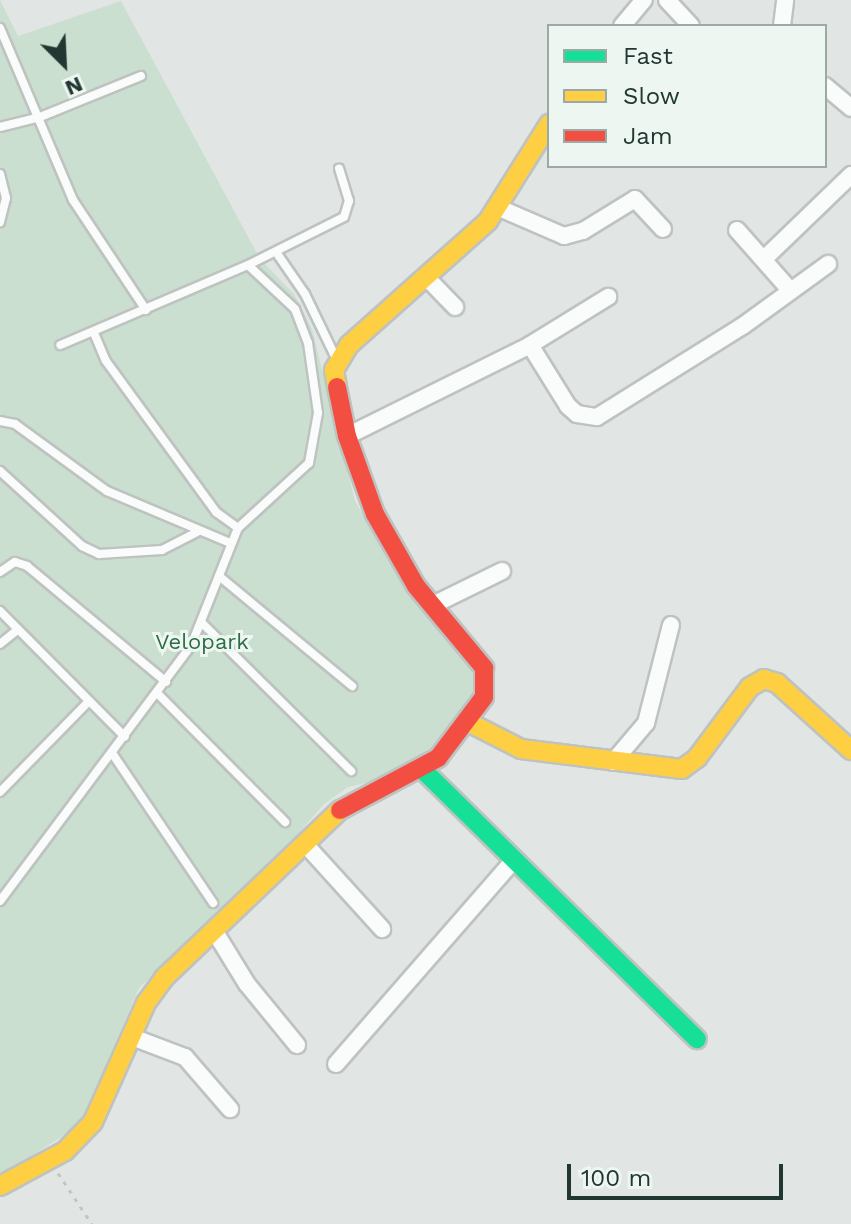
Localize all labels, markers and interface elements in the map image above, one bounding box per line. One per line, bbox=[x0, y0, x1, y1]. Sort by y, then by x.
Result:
north arrow bbox=[24, 24, 104, 104]
legend bbox=[547, 24, 827, 168]
text: Fast bbox=[623, 42, 673, 70]
text: N bbox=[61, 72, 87, 101]
text: Slow bbox=[623, 82, 680, 110]
text: Jam bbox=[623, 122, 673, 150]
park label: Velopark bbox=[155, 629, 249, 655]
scale bar bbox=[571, 1148, 787, 1198]
text: 100 m bbox=[581, 1164, 651, 1192]

